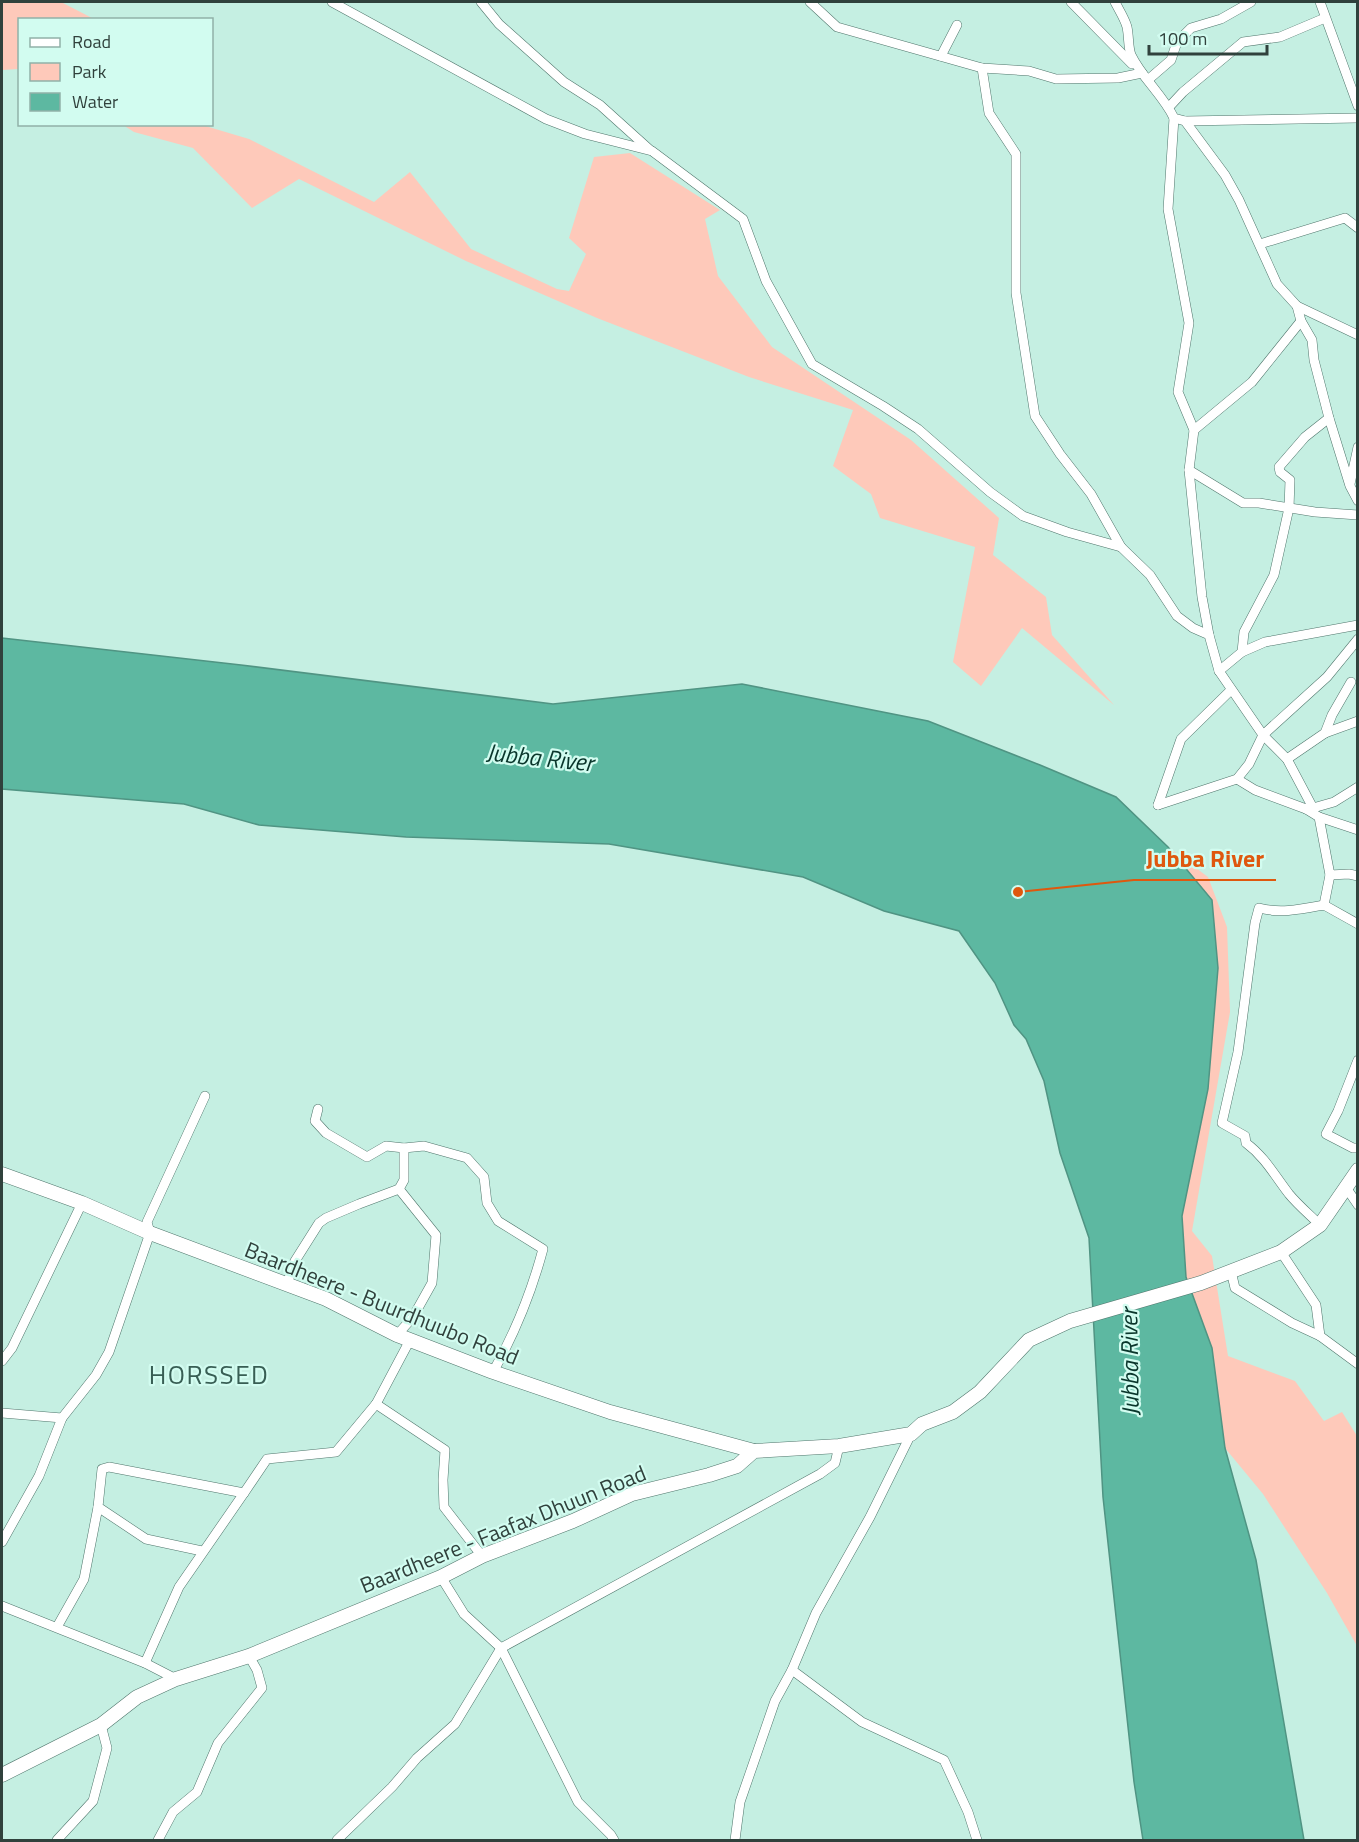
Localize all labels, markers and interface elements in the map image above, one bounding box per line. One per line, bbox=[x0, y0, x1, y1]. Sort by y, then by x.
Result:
legend bbox=[18, 18, 213, 126]
scale bar bbox=[1149, 18, 1268, 56]
text: 100 m bbox=[1158, 25, 1207, 52]
text: Road bbox=[72, 28, 111, 55]
text: Park bbox=[72, 58, 107, 85]
text: Water bbox=[72, 88, 118, 115]
water label: Jubba River bbox=[485, 733, 599, 781]
callout: Jubba River bbox=[1134, 838, 1276, 880]
text: Jubba River bbox=[1146, 840, 1264, 876]
street label: Baardheere - Buurdhuubo Road bbox=[240, 1232, 524, 1374]
water label: Jubba River bbox=[1110, 1305, 1148, 1416]
district label: HORSSED bbox=[149, 1355, 269, 1394]
street label: Baardheere - Faafax Dhuun Road bbox=[355, 1456, 651, 1602]

